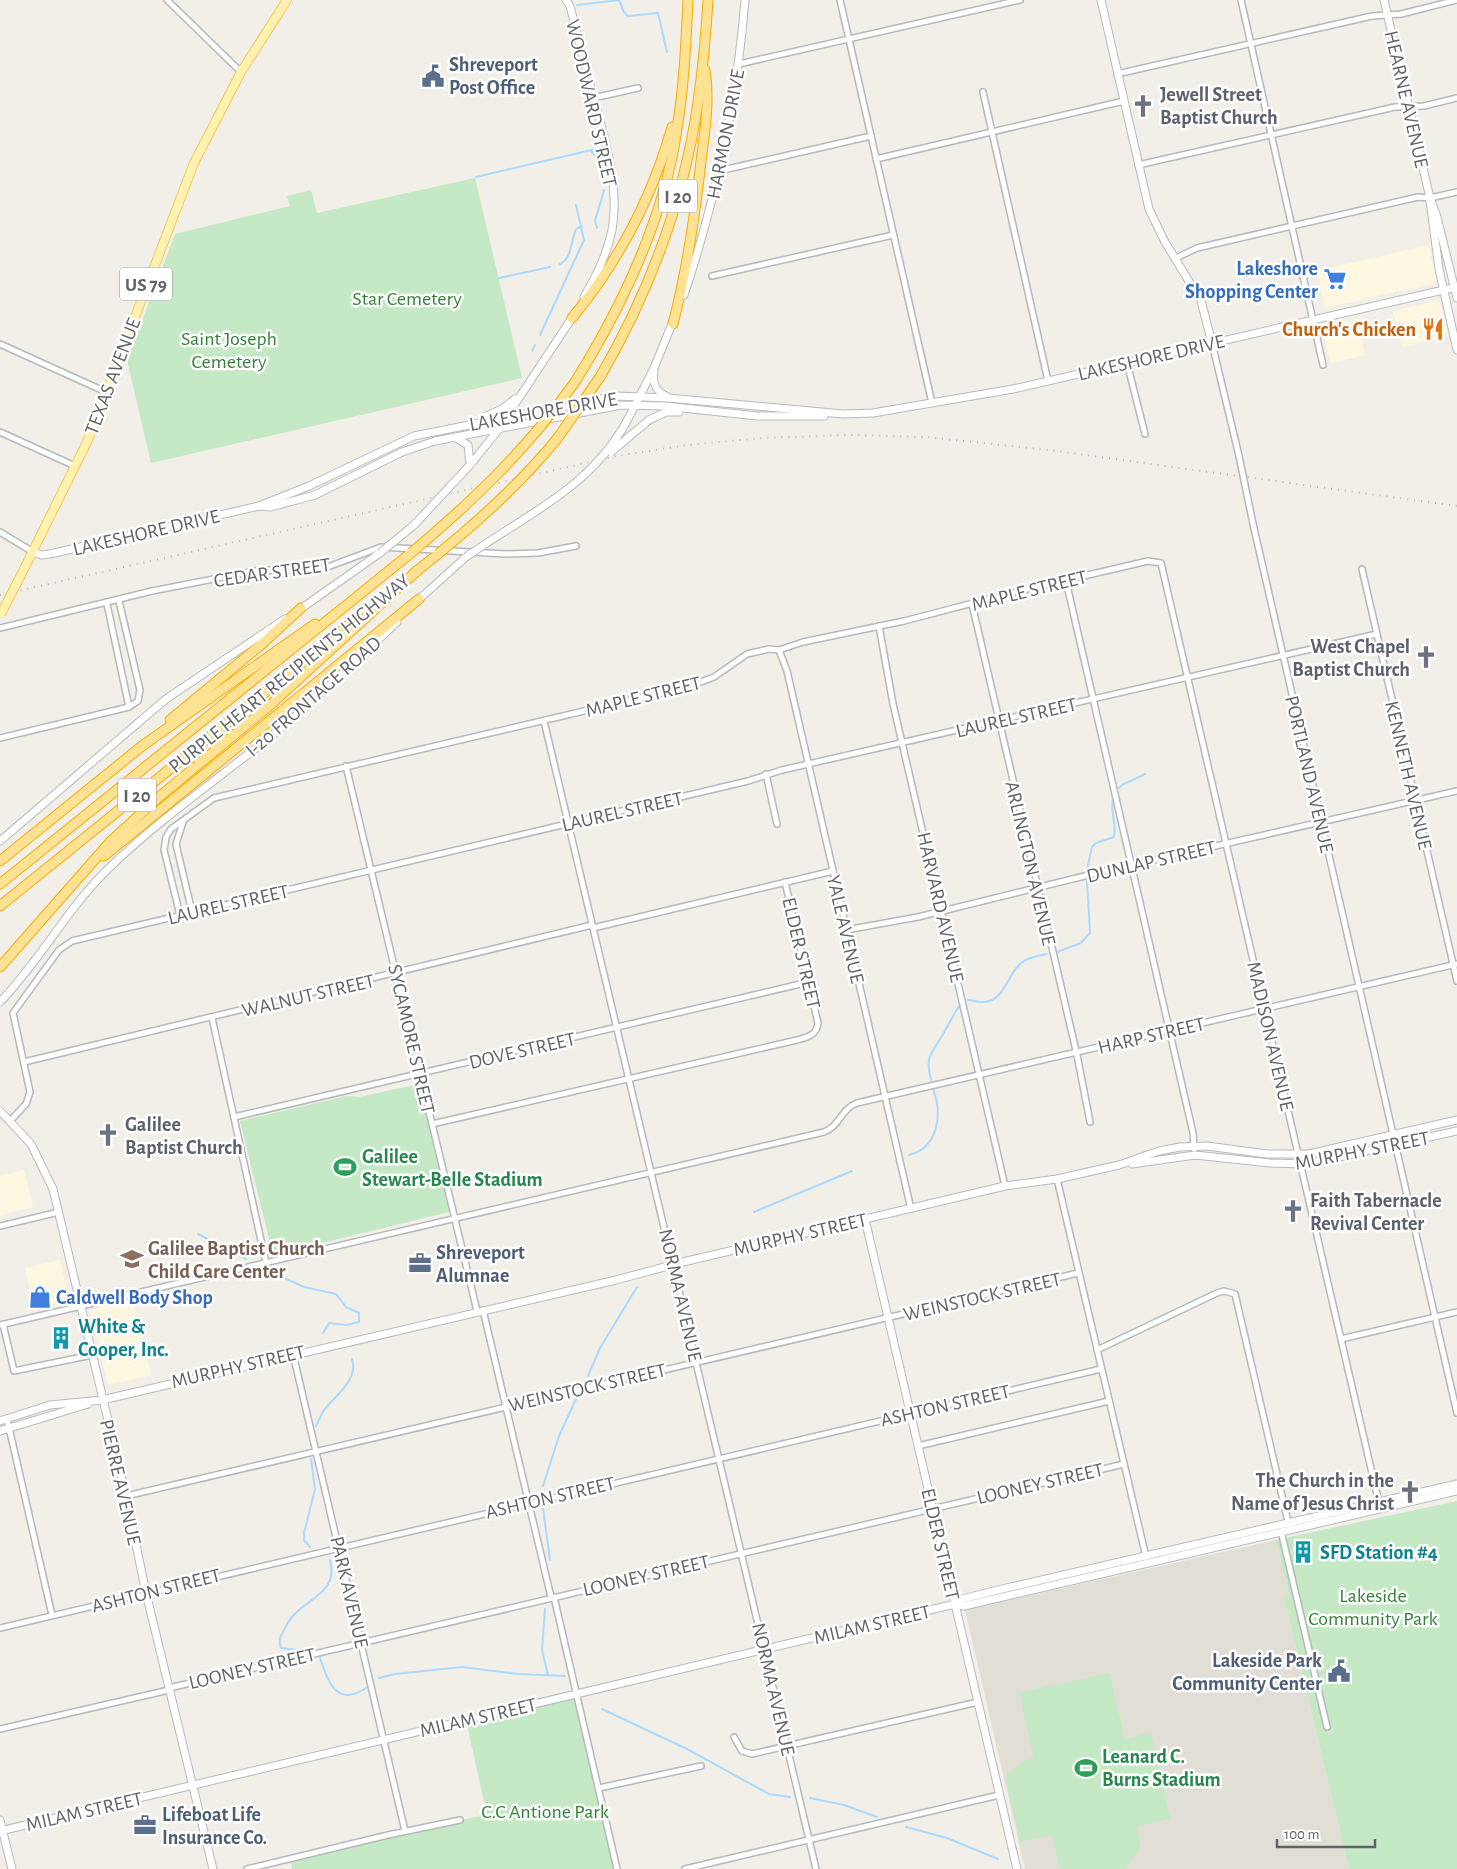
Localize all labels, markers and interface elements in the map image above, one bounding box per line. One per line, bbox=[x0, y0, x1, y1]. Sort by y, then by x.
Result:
street label: WOODWARD STREET bbox=[562, 18, 620, 189]
street label: HEARNE AVENUE bbox=[1380, 29, 1432, 170]
place label: Shreveport Post Office bbox=[449, 55, 538, 98]
public building icon: Shreveport Post Office bbox=[420, 63, 446, 89]
street label: HARMON DRIVE bbox=[704, 67, 748, 201]
place label: Jewell Street Baptist Church bbox=[1160, 85, 1278, 128]
church icon: Jewell Street Baptist Church bbox=[1130, 93, 1156, 119]
road number: I 20 bbox=[659, 180, 697, 212]
place label: Lakeshore Shopping Center bbox=[1185, 259, 1318, 302]
supermarket icon: Lakeshore Shopping Center bbox=[1322, 266, 1348, 292]
road number: US 79 bbox=[120, 268, 172, 300]
park label: Star Cemetery bbox=[352, 289, 462, 309]
street label: TEXAS AVENUE bbox=[81, 315, 145, 438]
restaurant icon: Church's Chicken bbox=[1420, 316, 1446, 342]
place label: Church's Chicken bbox=[1282, 320, 1416, 340]
park label: Saint Joseph Cemetery bbox=[181, 329, 277, 372]
street label: LAKESHORE DRIVE bbox=[1076, 331, 1227, 385]
street label: LAKESHORE DRIVE bbox=[468, 389, 619, 435]
street label: LAKESHORE DRIVE bbox=[71, 506, 222, 560]
street label: CEDAR STREET bbox=[212, 555, 332, 591]
street label: MAPLE STREET bbox=[970, 567, 1089, 615]
street label: PURPLE HEART RECIPIENTS HIGHWAY bbox=[165, 570, 414, 777]
street label: I-20 FRONTAGE ROAD bbox=[242, 633, 385, 761]
place label: West Chapel Baptist Church bbox=[1292, 637, 1410, 680]
church icon: West Chapel Baptist Church bbox=[1413, 644, 1439, 670]
street label: MAPLE STREET bbox=[584, 673, 703, 721]
street label: LAUREL STREET bbox=[954, 694, 1079, 742]
street label: PORTLAND AVENUE bbox=[1281, 694, 1337, 855]
street label: KENNETH AVENUE bbox=[1381, 699, 1435, 852]
road number: I 20 bbox=[118, 778, 156, 812]
street label: ARLINGTON AVENUE bbox=[1001, 779, 1059, 948]
street label: LAUREL STREET bbox=[560, 788, 685, 836]
street label: HARVARD AVENUE bbox=[913, 830, 967, 985]
street label: DUNLAP STREET bbox=[1085, 837, 1218, 887]
street label: YALE AVENUE bbox=[823, 873, 867, 986]
street label: LAUREL STREET bbox=[166, 881, 291, 929]
street label: ELDER STREET bbox=[778, 895, 824, 1011]
street label: MADISON AVENUE bbox=[1243, 960, 1297, 1113]
street label: SYCAMORE STREET bbox=[384, 962, 438, 1116]
street label: WALNUT STREET bbox=[240, 971, 377, 1021]
street label: HARP STREET bbox=[1096, 1014, 1207, 1058]
street label: DOVE STREET bbox=[467, 1029, 578, 1073]
place label: Galilee Baptist Church bbox=[125, 1115, 243, 1158]
church icon: Galilee Baptist Church bbox=[95, 1122, 121, 1148]
street label: MURPHY STREET bbox=[1293, 1128, 1431, 1174]
place label: Galilee Stewart-Belle Stadium bbox=[362, 1147, 543, 1190]
sports icon: Galilee Stewart-Belle Stadium bbox=[332, 1154, 358, 1180]
place label: Faith Tabernacle Revival Center bbox=[1310, 1191, 1442, 1234]
church icon: Faith Tabernacle Revival Center bbox=[1280, 1198, 1306, 1224]
street label: MURPHY STREET bbox=[731, 1210, 869, 1260]
street label: NORMA AVENUE bbox=[655, 1227, 705, 1364]
place label: Galilee Baptist Church Child Care Center bbox=[148, 1239, 325, 1282]
place label: Shreveport Alumnae bbox=[436, 1243, 525, 1286]
school or university icon: Galilee Baptist Church Child Care Center bbox=[119, 1246, 145, 1272]
office icon: Shreveport Alumnae bbox=[407, 1250, 433, 1276]
street label: WEINSTOCK STREET bbox=[901, 1269, 1063, 1325]
shop icon: Caldwell Body Shop bbox=[27, 1284, 53, 1310]
place label: Caldwell Body Shop bbox=[56, 1288, 213, 1308]
place label: White & Cooper, Inc. bbox=[78, 1317, 169, 1360]
building icon: White & Cooper, Inc. bbox=[48, 1325, 74, 1351]
street label: MURPHY STREET bbox=[169, 1342, 307, 1392]
street label: WEINSTOCK STREET bbox=[506, 1360, 668, 1416]
street label: ASHTON STREET bbox=[879, 1381, 1012, 1431]
street label: PIERRE AVENUE bbox=[96, 1417, 144, 1547]
street label: LOONEY STREET bbox=[975, 1460, 1106, 1508]
place label: The Church in the Name of Jesus Christ bbox=[1231, 1471, 1394, 1514]
street label: ASHTON STREET bbox=[484, 1473, 617, 1523]
church icon: The Church in the Name of Jesus Christ bbox=[1397, 1479, 1423, 1505]
street label: ELDER STREET bbox=[917, 1486, 963, 1602]
street label: PARK AVENUE bbox=[326, 1534, 372, 1650]
building icon: SFD Station #4 bbox=[1290, 1539, 1316, 1565]
place label: SFD Station #4 bbox=[1320, 1543, 1438, 1563]
street label: LOONEY STREET bbox=[581, 1552, 712, 1600]
street label: ASHTON STREET bbox=[90, 1565, 223, 1617]
park label: Lakeside Community Park bbox=[1308, 1586, 1438, 1629]
street label: MILAM STREET bbox=[812, 1602, 933, 1648]
street label: NORMA AVENUE bbox=[748, 1621, 798, 1758]
street label: LOONEY STREET bbox=[187, 1645, 318, 1693]
place label: Lakeside Park Community Center bbox=[1172, 1651, 1322, 1694]
public building icon: Lakeside Park Community Center bbox=[1326, 1658, 1352, 1684]
street label: MILAM STREET bbox=[418, 1695, 539, 1741]
place label: Leanard C. Burns Stadium bbox=[1102, 1747, 1221, 1790]
sports icon: Leanard C. Burns Stadium bbox=[1073, 1755, 1099, 1781]
street label: MILAM STREET bbox=[24, 1789, 145, 1835]
park label: C.C Antione Park bbox=[481, 1802, 609, 1822]
place label: Lifeboat Life Insurance Co. bbox=[162, 1805, 267, 1848]
office icon: Lifeboat Life Insurance Co. bbox=[132, 1812, 158, 1838]
scale bar bbox=[1277, 1816, 1374, 1848]
text: 100 m bbox=[1284, 1827, 1319, 1842]

